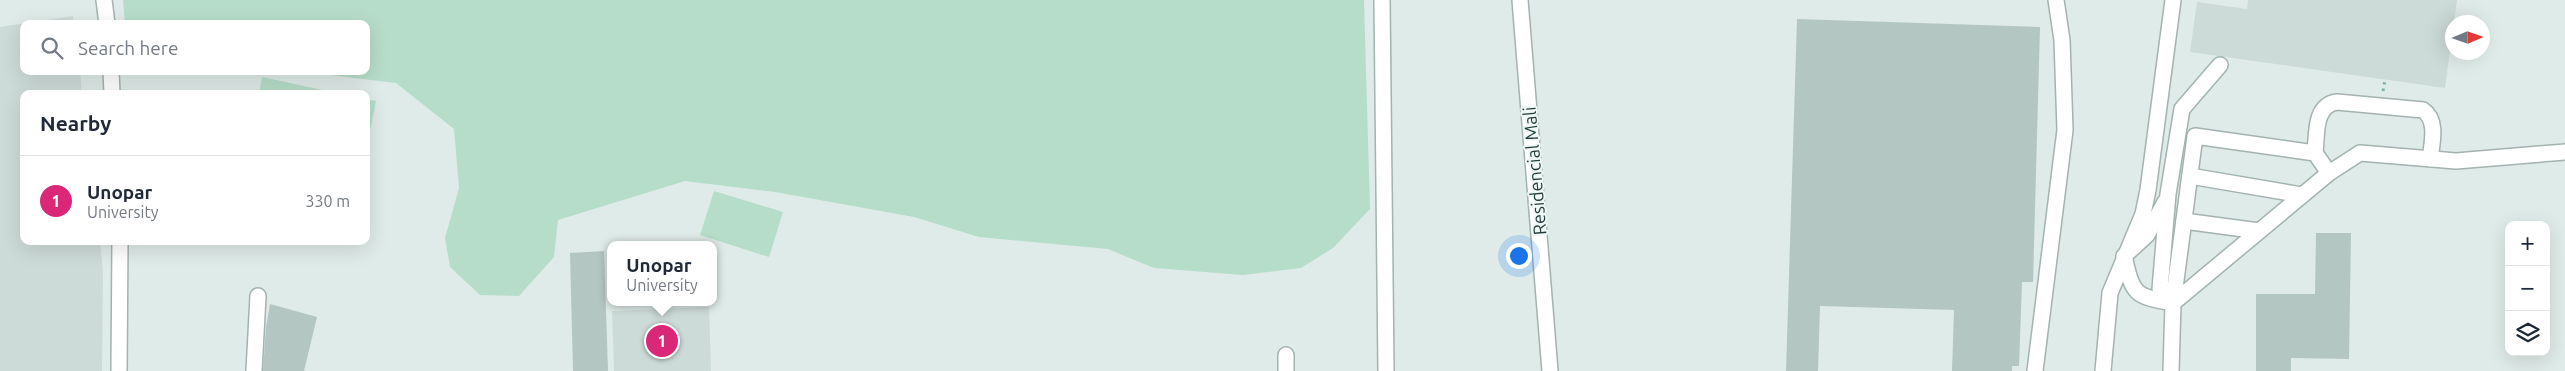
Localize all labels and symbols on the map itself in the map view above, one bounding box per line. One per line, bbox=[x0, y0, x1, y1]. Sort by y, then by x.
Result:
north arrow bbox=[2445, 15, 2490, 60]
street label: Residencial Mali bbox=[1518, 106, 1550, 236]
your location bbox=[1506, 243, 1532, 269]
pin: 1 bbox=[646, 322, 678, 360]

